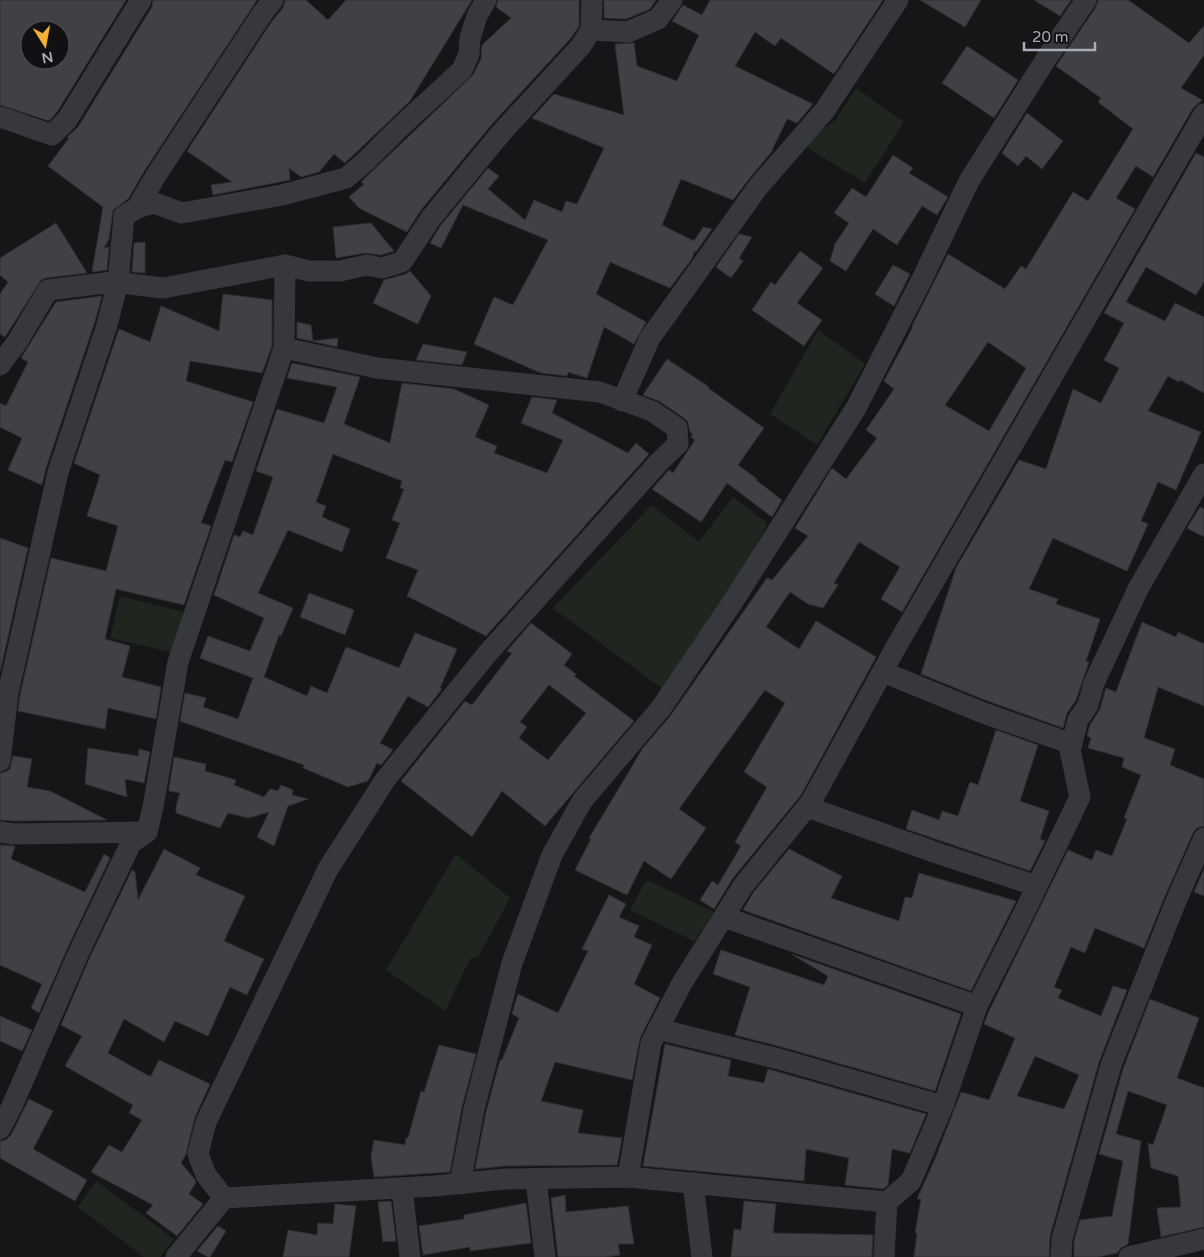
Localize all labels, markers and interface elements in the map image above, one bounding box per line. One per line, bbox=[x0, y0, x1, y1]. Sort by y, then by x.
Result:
north arrow bbox=[20, 20, 70, 70]
scale bar bbox=[1024, 20, 1095, 52]
text: 20 m bbox=[1032, 28, 1069, 46]
text: N bbox=[40, 48, 55, 67]

